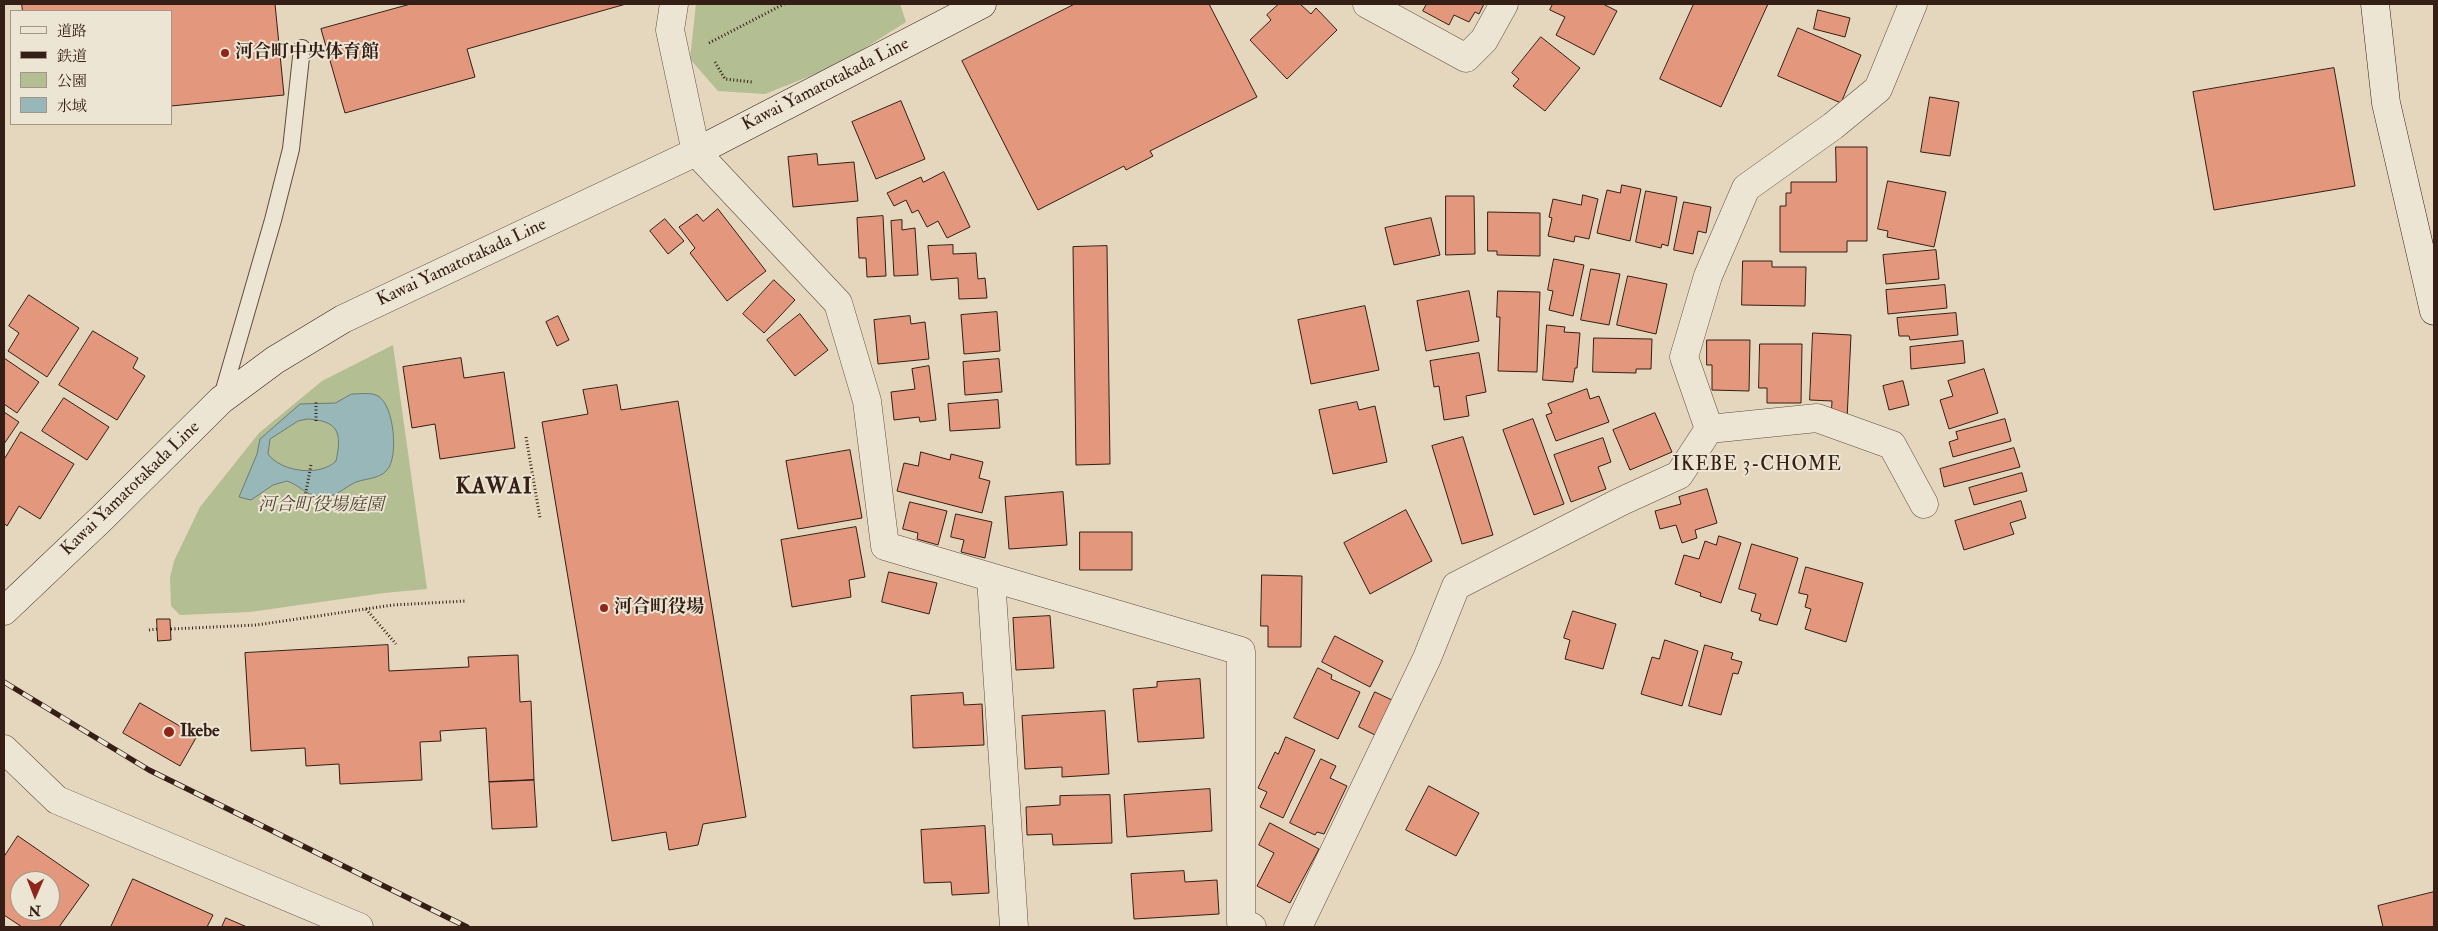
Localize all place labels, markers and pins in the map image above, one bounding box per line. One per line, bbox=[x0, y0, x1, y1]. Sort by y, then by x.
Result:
place label: 河合町中央体育館 bbox=[235, 42, 379, 64]
marker: 河合町中央体育館 bbox=[219, 47, 231, 59]
place label: 河合町役場 bbox=[614, 597, 704, 619]
marker: 河合町役場 bbox=[598, 602, 610, 614]
place label: Ikebe bbox=[180, 721, 219, 743]
marker: Ikebe bbox=[162, 725, 176, 739]

